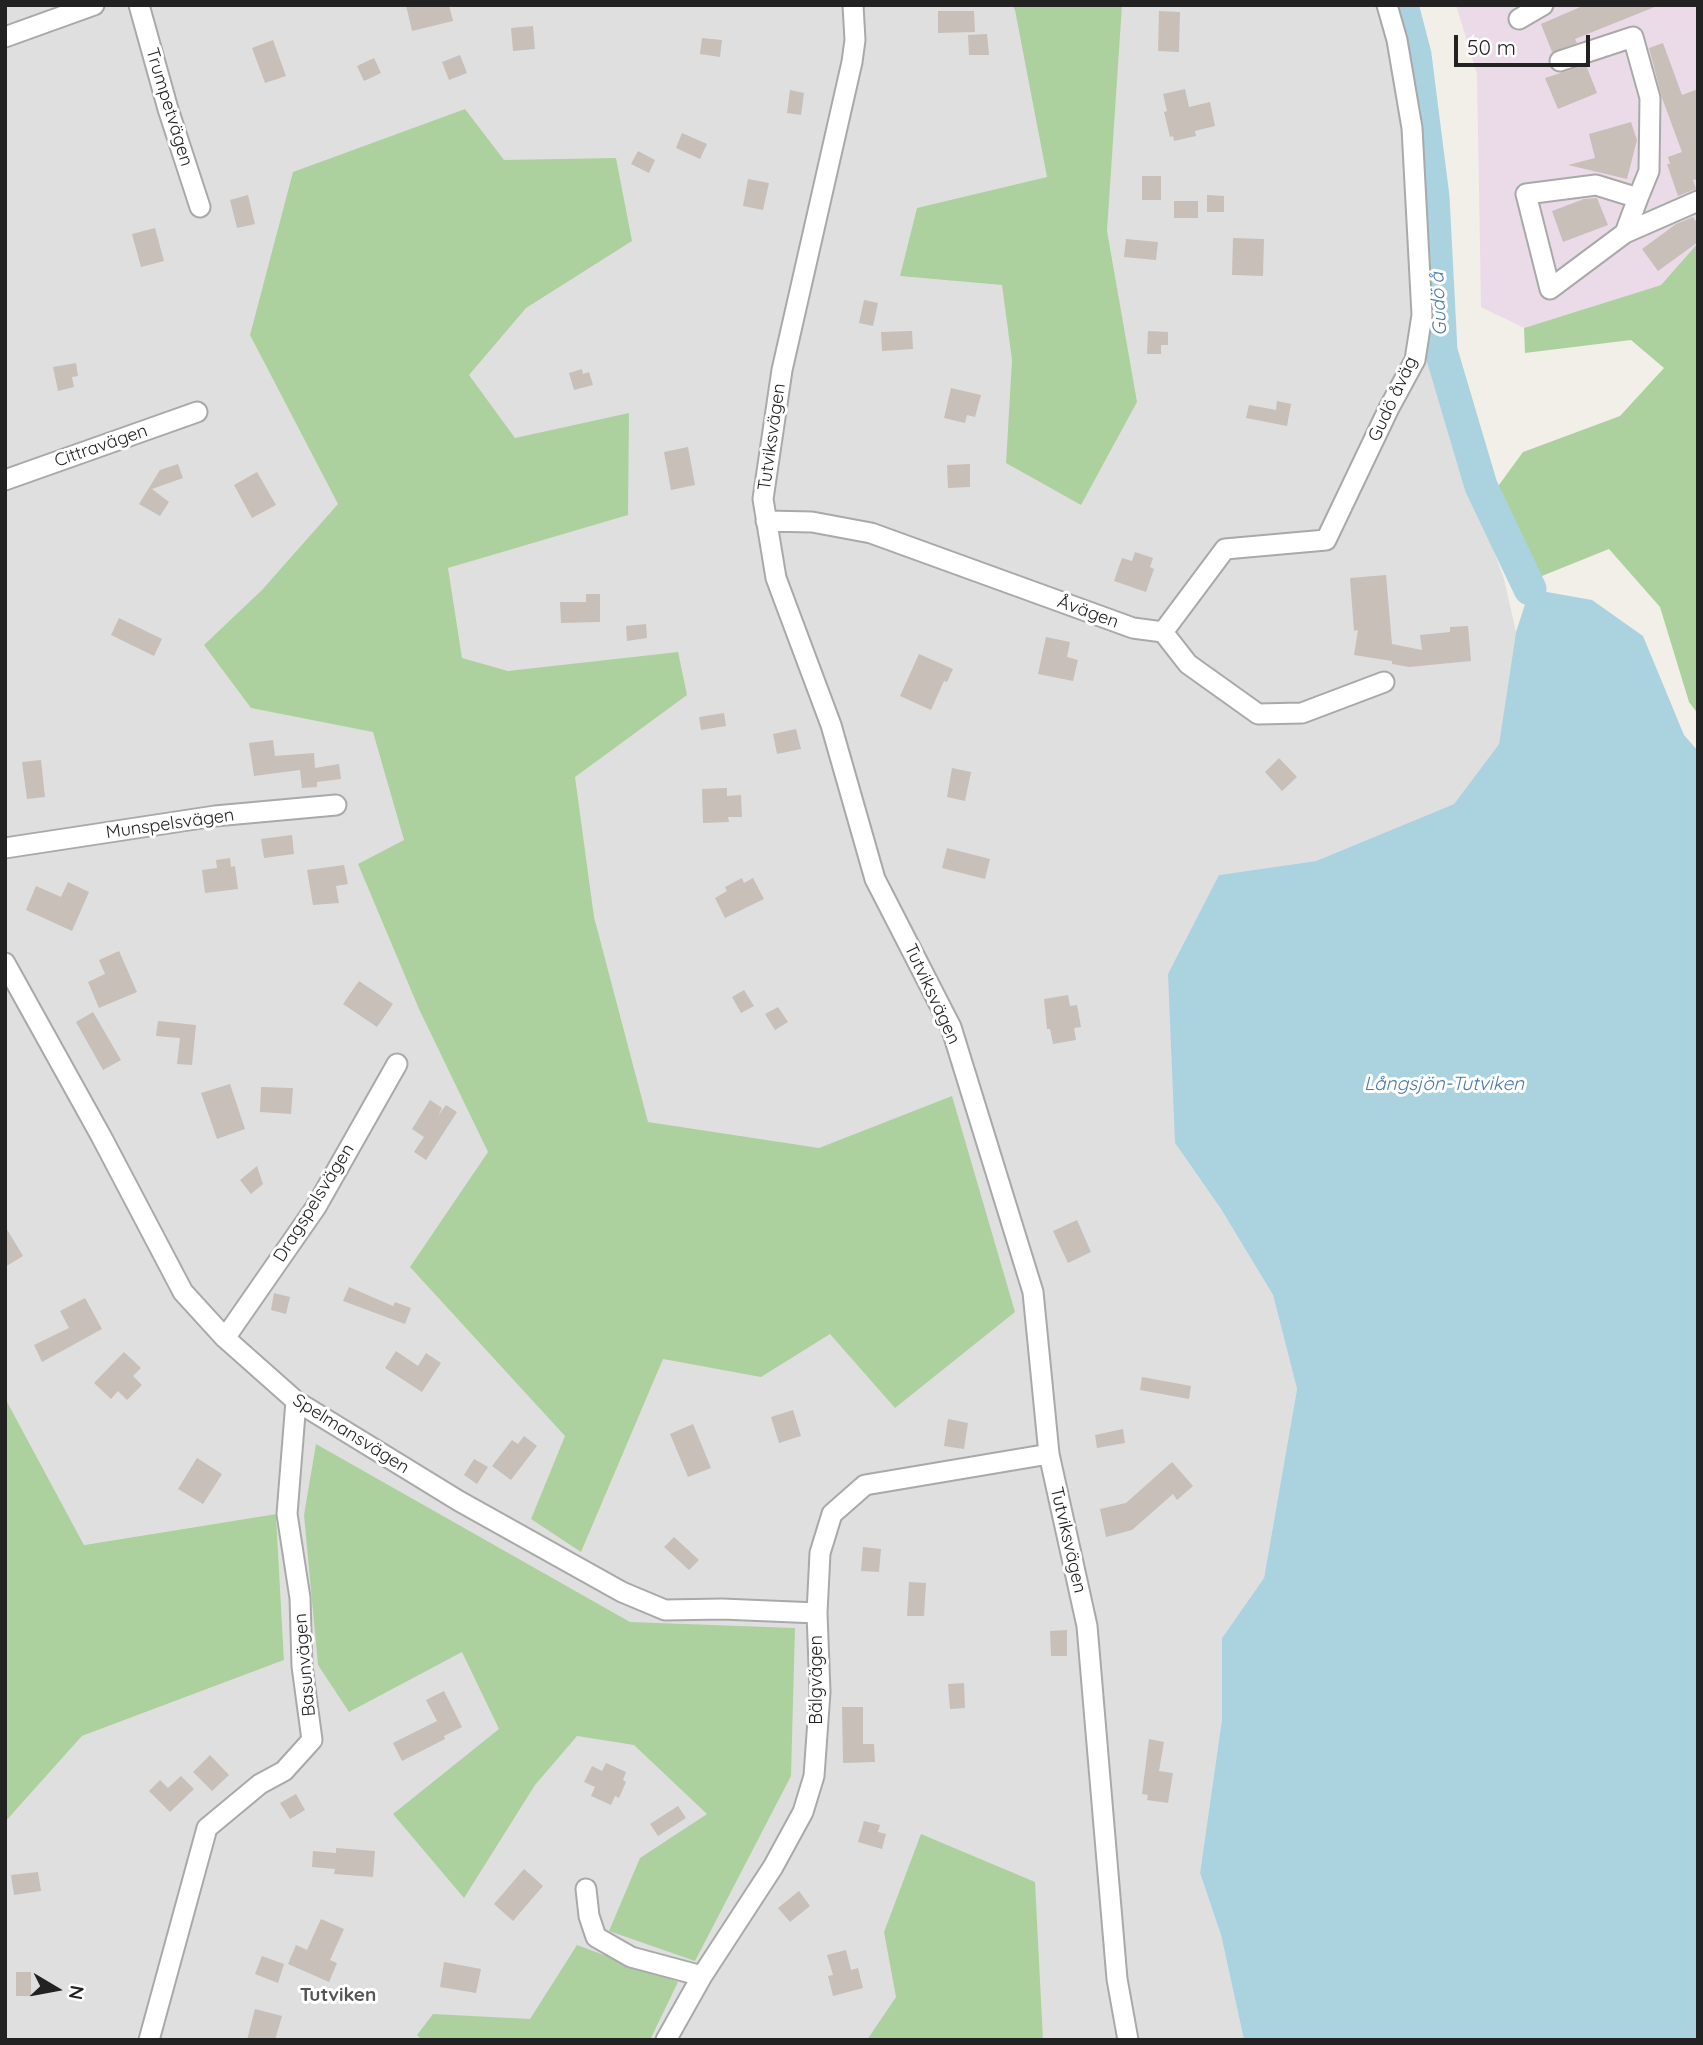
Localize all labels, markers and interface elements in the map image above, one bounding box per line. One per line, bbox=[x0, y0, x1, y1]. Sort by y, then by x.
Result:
scale bar bbox=[1458, 21, 1594, 65]
text: 50 m bbox=[1467, 34, 1516, 60]
street label: Trumpetvägen bbox=[141, 45, 197, 169]
water label: Gudö å bbox=[1426, 272, 1452, 336]
street label: Gudö åväg bbox=[1364, 353, 1422, 445]
street label: Tutviksvägen bbox=[754, 382, 790, 492]
street label: Cittravägen bbox=[52, 420, 150, 472]
street label: Åvägen bbox=[1054, 591, 1122, 633]
street label: Munspelsvägen bbox=[104, 804, 236, 844]
street label: Tutviksvägen bbox=[899, 940, 965, 1048]
water label: Långsjön-Tutviken bbox=[1364, 1073, 1524, 1095]
street label: Dragspelsvägen bbox=[269, 1140, 359, 1266]
street label: Spelmansvägen bbox=[289, 1390, 413, 1478]
street label: Tutviksvägen bbox=[1045, 1485, 1091, 1595]
street label: Basunvägen bbox=[290, 1613, 320, 1717]
street label: Bälgvägen bbox=[806, 1635, 828, 1725]
north arrow bbox=[21, 1954, 91, 2024]
text: N bbox=[64, 1984, 90, 2002]
district label: Tutviken bbox=[300, 1984, 376, 2006]

